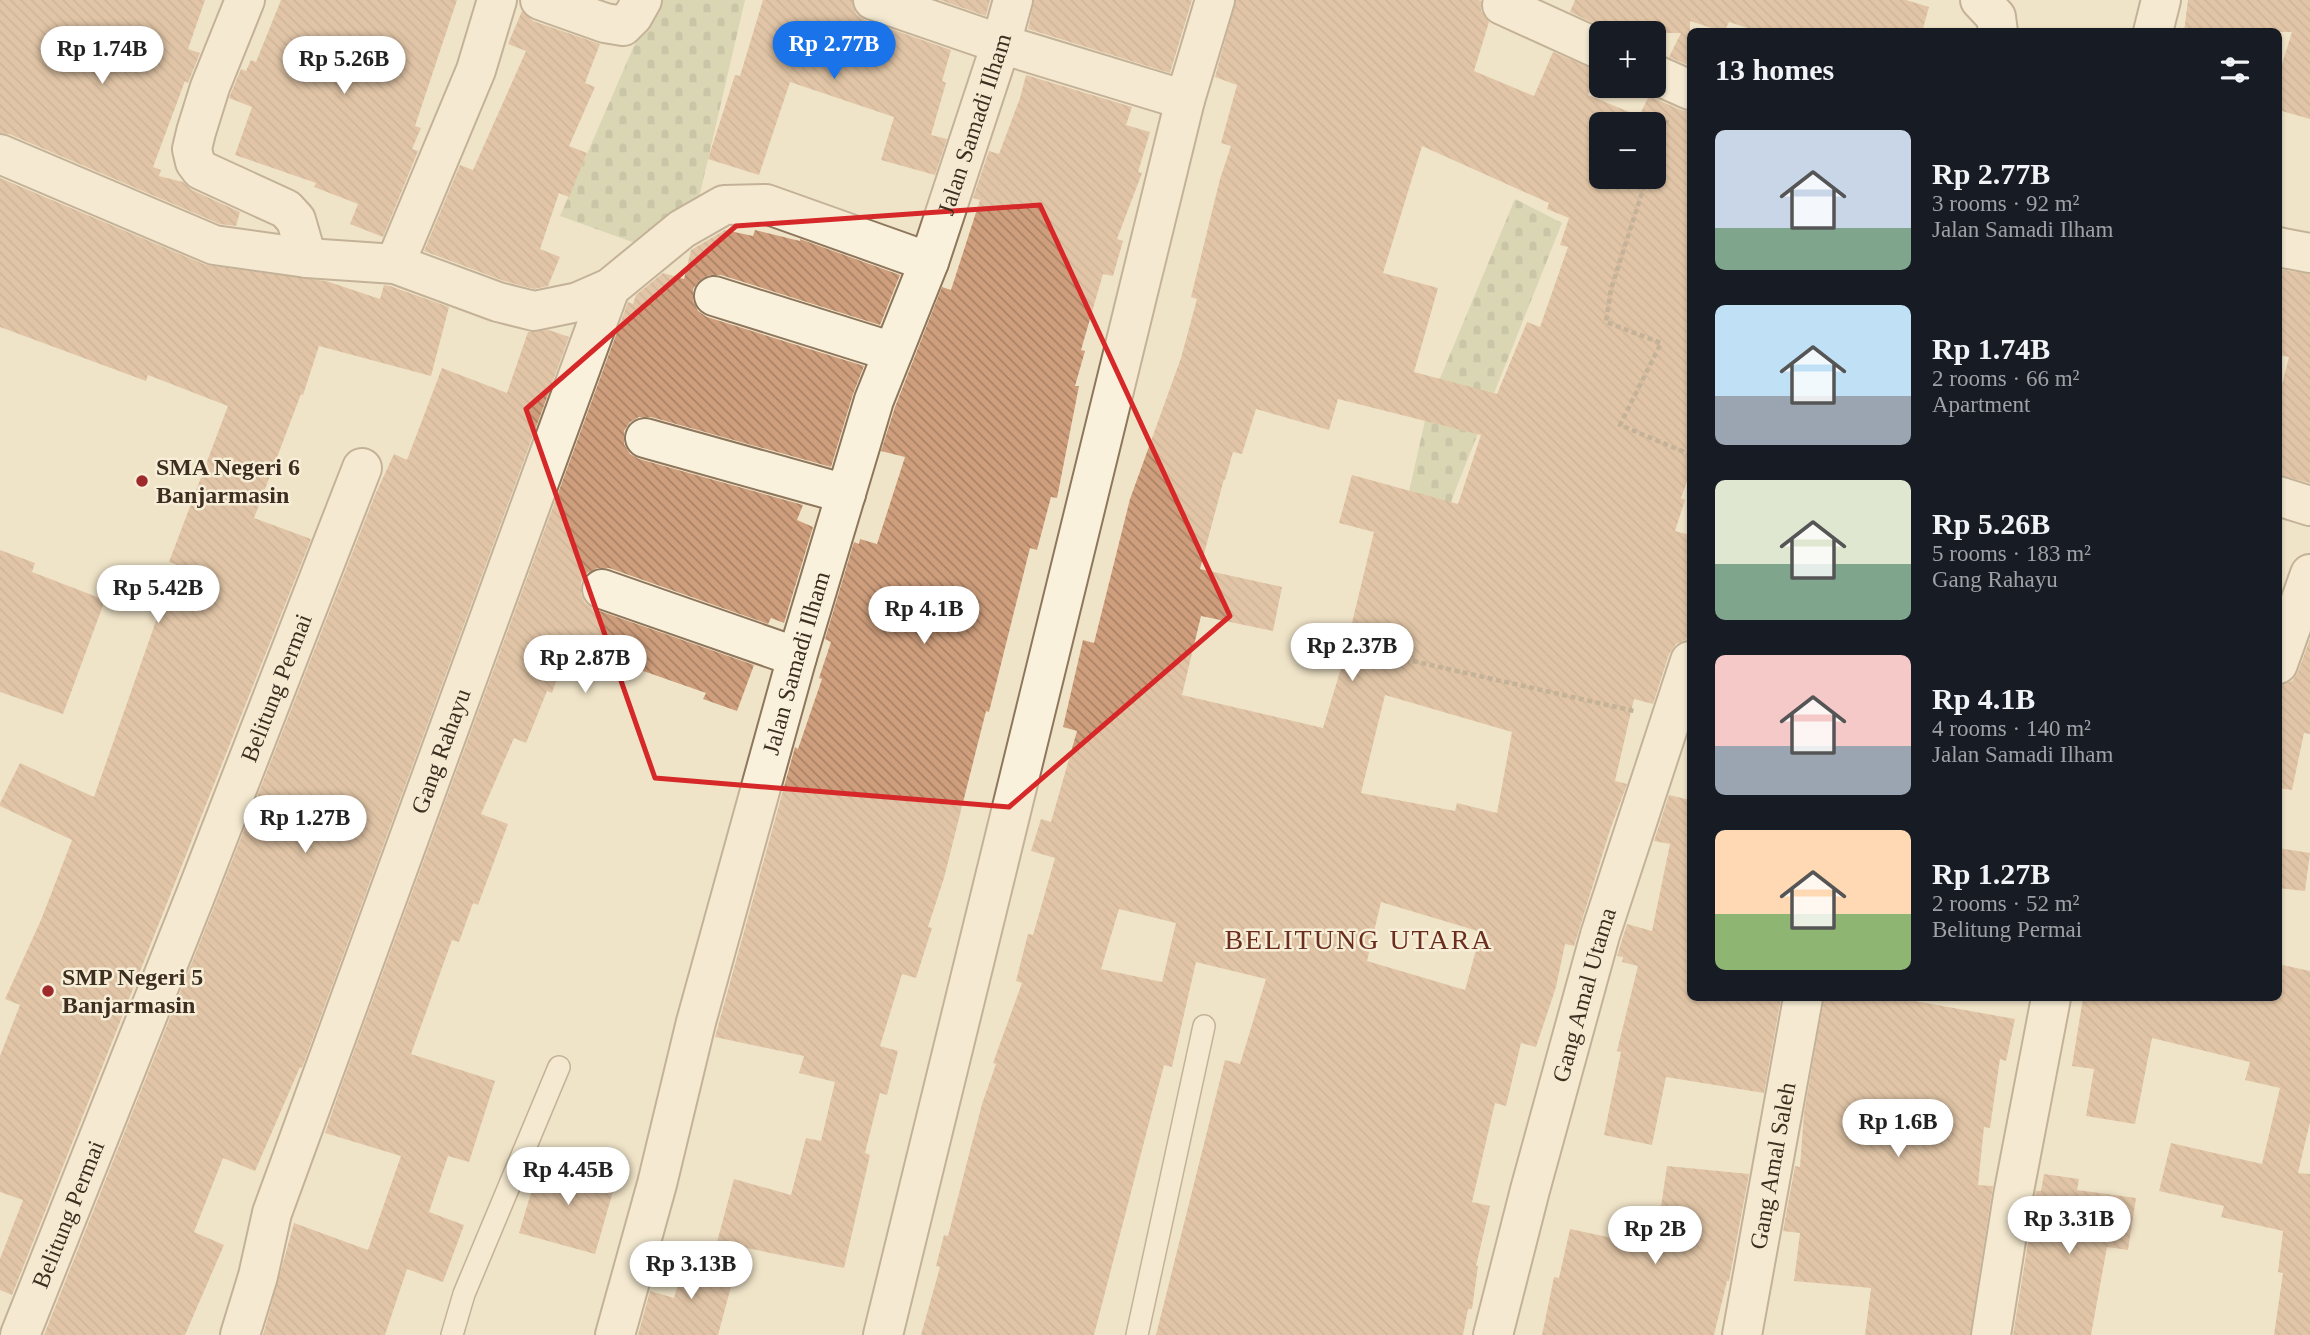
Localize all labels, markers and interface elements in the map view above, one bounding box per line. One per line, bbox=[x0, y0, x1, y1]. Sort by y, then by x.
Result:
map controls bbox=[1589, 21, 1666, 189]
button: + bbox=[1589, 21, 1666, 98]
pin: Rp 2.77B bbox=[762, 22, 906, 81]
pin: Rp 1.74B bbox=[30, 27, 174, 86]
street label: Jalan Samadi Ilham bbox=[932, 30, 1016, 218]
text: Rp 2.77B bbox=[789, 31, 879, 56]
text: Rp 1.74B bbox=[57, 36, 147, 61]
pin: Rp 5.26B bbox=[272, 36, 416, 96]
text: Rp 5.26B bbox=[299, 46, 389, 71]
icon: filters bbox=[2216, 51, 2254, 89]
text: 13 homes bbox=[1715, 53, 1834, 86]
button: − bbox=[1589, 112, 1666, 189]
text: Rp 2.77B bbox=[1932, 157, 2050, 190]
icon: home bbox=[1771, 158, 1855, 242]
text: 3 rooms · 92 m² bbox=[1932, 191, 2079, 216]
text: Jalan Samadi Ilham bbox=[1932, 217, 2113, 242]
text: Rp 1.74B bbox=[1932, 332, 2050, 365]
icon: home bbox=[1771, 333, 1855, 417]
text: 2 rooms · 66 m² bbox=[1932, 366, 2079, 391]
text: Apartment bbox=[1932, 392, 2030, 417]
place label: SMA Negeri 6 Banjarmasin bbox=[156, 454, 300, 508]
marker: SMA Negeri 6 Banjarmasin bbox=[134, 473, 150, 489]
text: Rp 5.26B bbox=[1932, 507, 2050, 540]
icon: home bbox=[1771, 508, 1855, 592]
text: 5 rooms · 183 m² bbox=[1932, 541, 2091, 566]
pin: Rp 5.42B bbox=[86, 566, 230, 625]
text: Gang Rahayu bbox=[1932, 567, 2058, 592]
street label: Jalan Samadi Ilham bbox=[758, 568, 835, 758]
text: Rp 5.42B bbox=[113, 575, 203, 600]
pin: Rp 4.1B bbox=[859, 586, 989, 646]
text: Rp 4.1B bbox=[884, 596, 964, 621]
street label: Belitung Permai bbox=[236, 610, 317, 766]
pin: Rp 2.37B bbox=[1280, 624, 1424, 683]
text: Rp 2.37B bbox=[1307, 633, 1397, 658]
pin: Rp 2.87B bbox=[513, 636, 657, 695]
text: Rp 2.87B bbox=[540, 645, 630, 670]
text: Rp 4.1B bbox=[1932, 682, 2035, 715]
icon: home bbox=[1771, 683, 1855, 767]
street label: Gang Rahayu bbox=[406, 685, 476, 817]
text: 4 rooms · 140 m² bbox=[1932, 716, 2091, 741]
text: Jalan Samadi Ilham bbox=[1932, 742, 2113, 767]
pin: Rp 1.27B bbox=[233, 796, 377, 855]
text: Rp 1.27B bbox=[260, 805, 350, 830]
text: Rp 1.27B bbox=[1932, 857, 2050, 890]
icon: home bbox=[1771, 858, 1855, 942]
text: 2 rooms · 52 m² bbox=[1932, 891, 2079, 916]
street label: Gang Amal Utama bbox=[1547, 904, 1621, 1085]
text: Belitung Permai bbox=[1932, 917, 2082, 942]
district label: BELITUNG UTARA bbox=[1224, 924, 1494, 955]
place label: SMP Negeri 5 Banjarmasin bbox=[62, 964, 203, 1018]
marker: SMP Negeri 5 Banjarmasin bbox=[40, 983, 56, 999]
street label: Gang Amal Saleh bbox=[1745, 1080, 1801, 1251]
pin: Rp 1.6B bbox=[1833, 1100, 1963, 1159]
text: Rp 1.6B bbox=[1858, 1109, 1938, 1134]
street label: Belitung Permai bbox=[27, 1136, 109, 1292]
pin: Rp 4.45B bbox=[496, 1148, 640, 1207]
text: Rp 4.45B bbox=[523, 1157, 613, 1182]
pin: Rp 3.31B bbox=[1997, 1196, 2141, 1256]
pin: Rp 2B bbox=[1606, 1206, 1704, 1266]
text: Rp 3.31B bbox=[2024, 1206, 2114, 1231]
text: Rp 2B bbox=[1624, 1216, 1686, 1241]
pin: Rp 3.13B bbox=[619, 1242, 763, 1301]
text: Rp 3.13B bbox=[646, 1251, 736, 1276]

